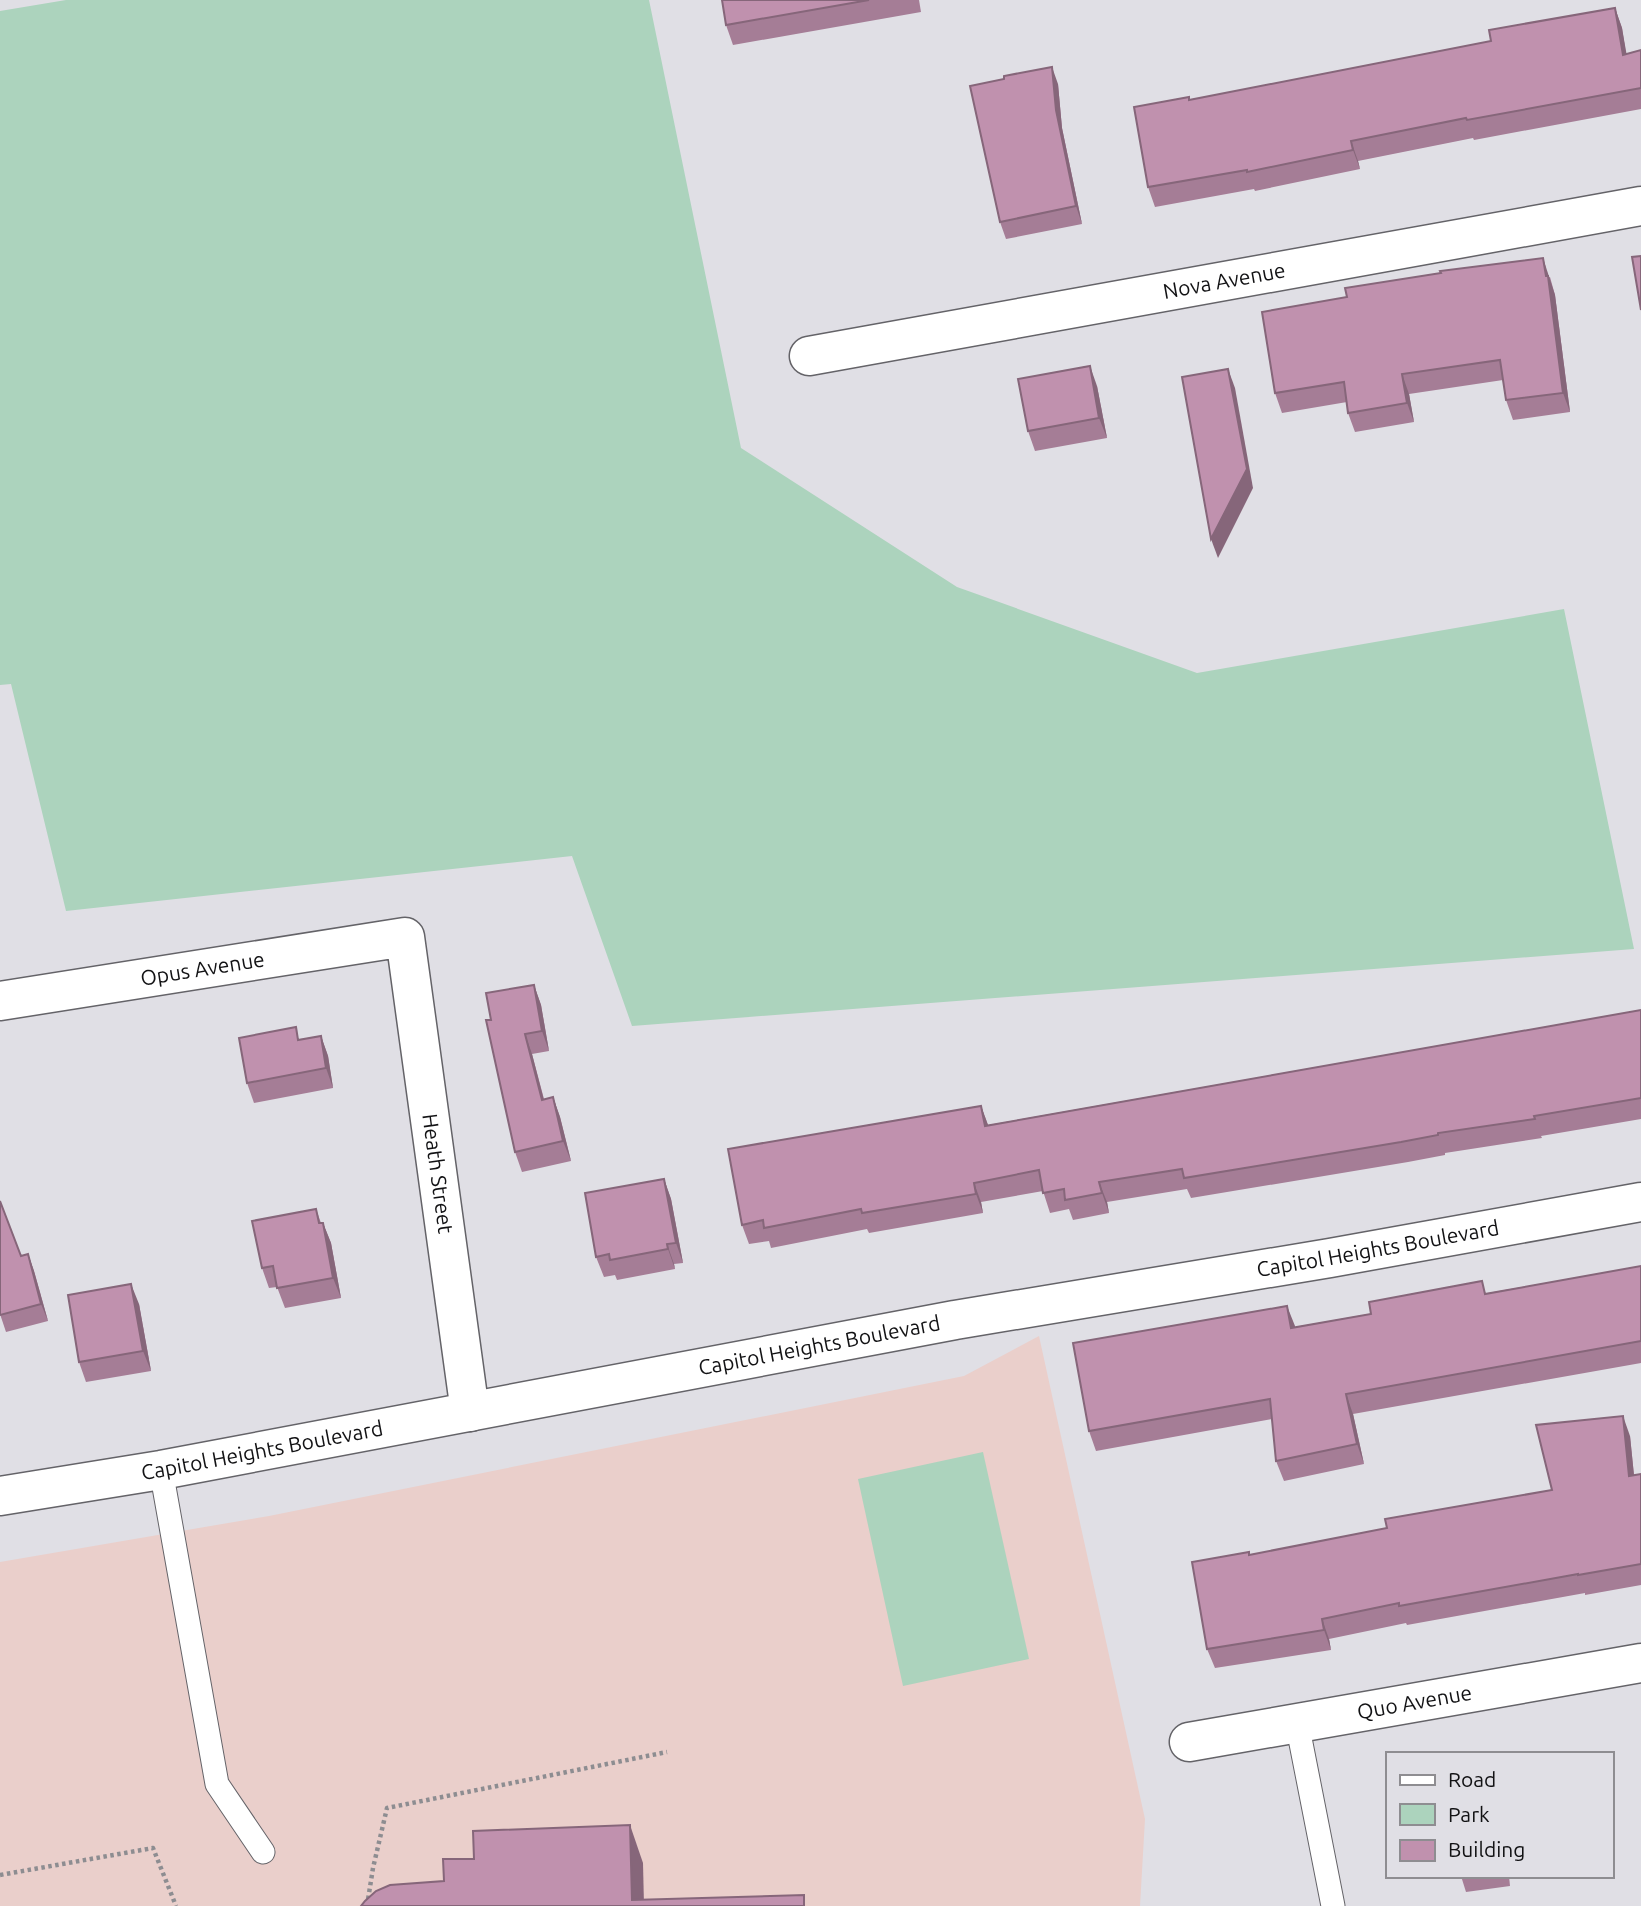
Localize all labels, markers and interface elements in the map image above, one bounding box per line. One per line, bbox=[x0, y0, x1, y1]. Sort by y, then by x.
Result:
street label: Nova Avenue bbox=[1161, 257, 1287, 303]
street label: Opus Avenue bbox=[139, 946, 266, 990]
street label: Heath Street bbox=[418, 1112, 458, 1235]
street label: Capitol Heights Boulevard bbox=[1255, 1215, 1501, 1281]
street label: Capitol Heights Boulevard bbox=[696, 1310, 942, 1379]
street label: Capitol Heights Boulevard bbox=[139, 1415, 385, 1484]
street label: Quo Avenue bbox=[1355, 1680, 1474, 1723]
legend bbox=[1386, 1752, 1613, 1878]
text: Road bbox=[1448, 1767, 1496, 1791]
text: Park bbox=[1448, 1802, 1490, 1826]
text: Building bbox=[1448, 1837, 1525, 1861]

